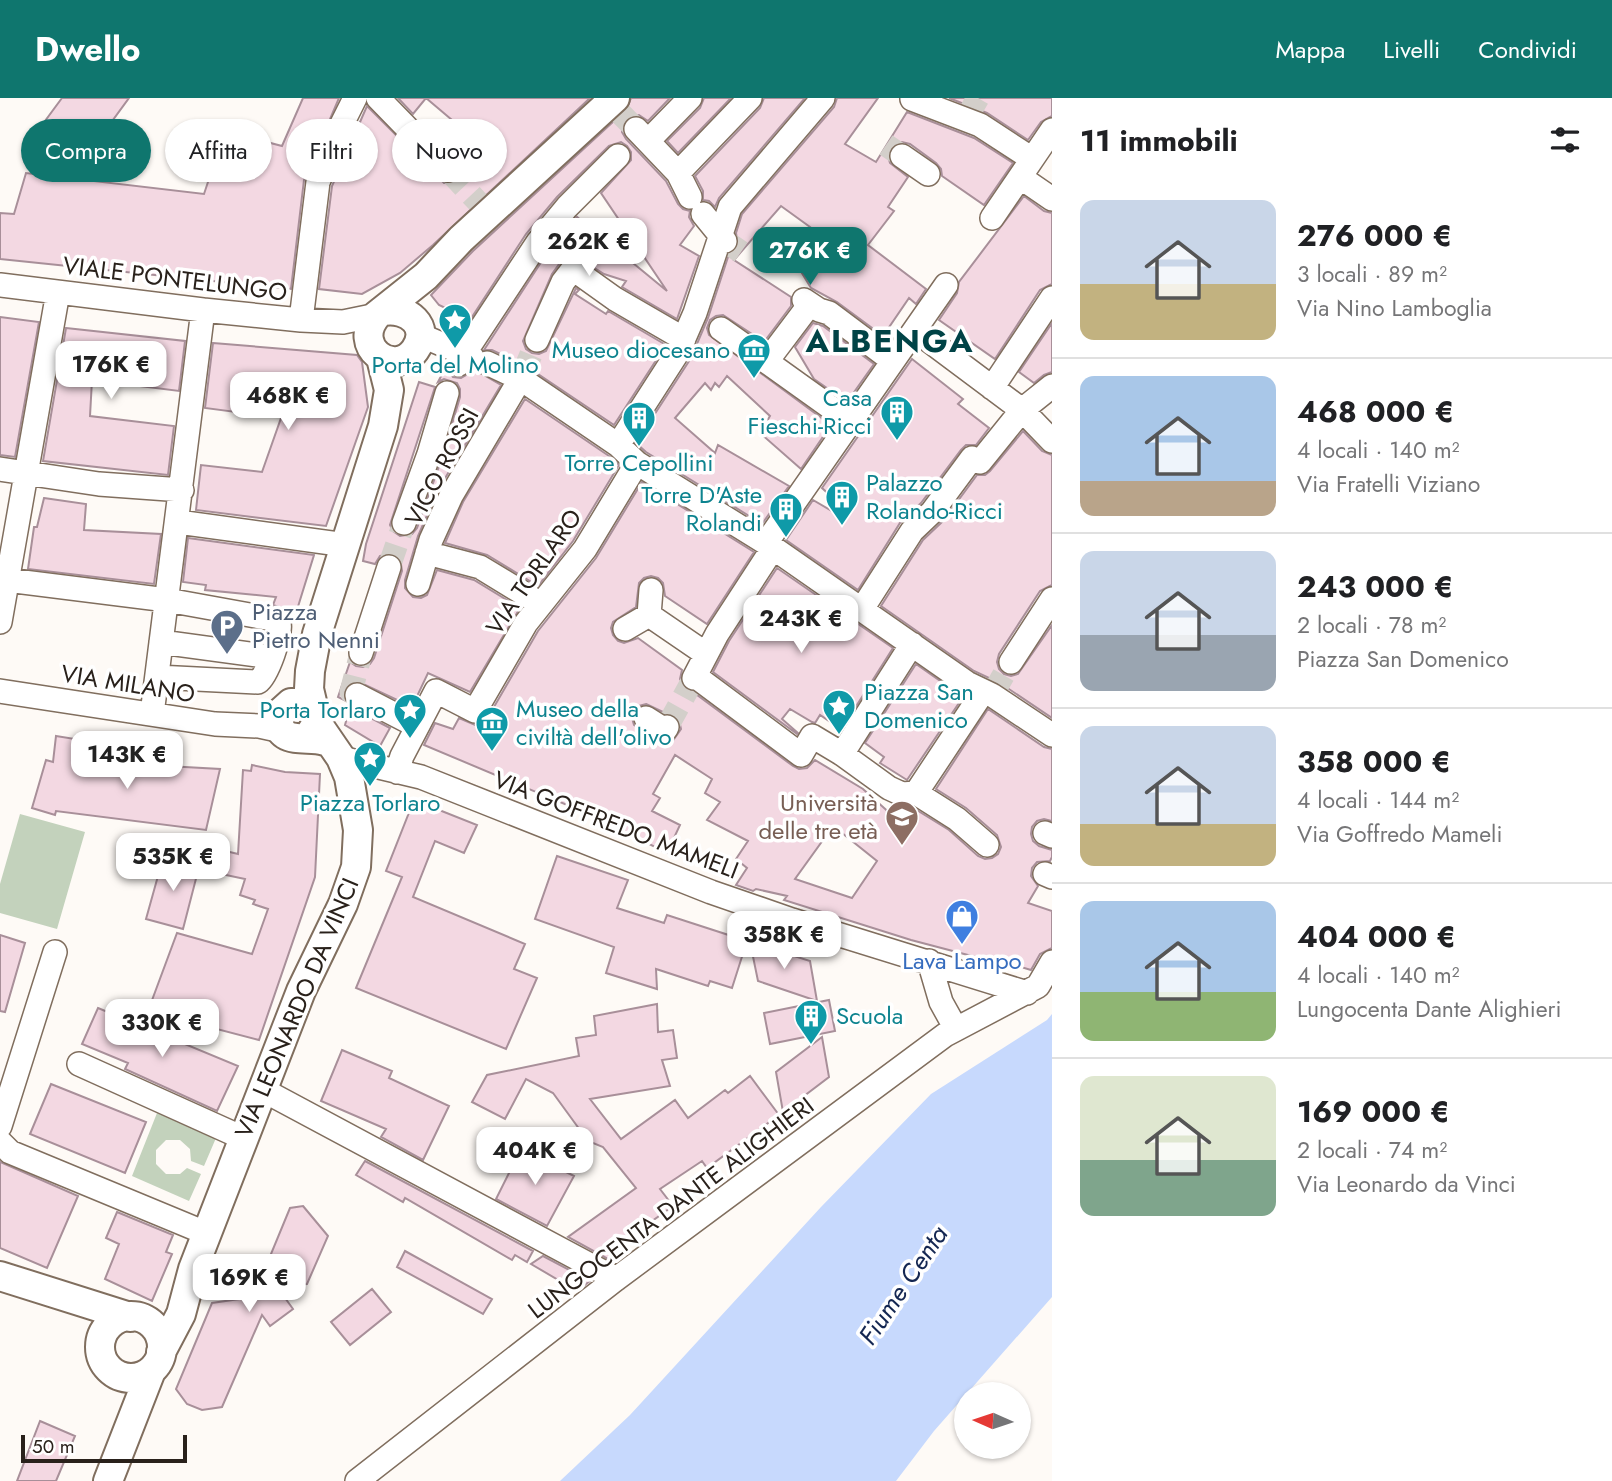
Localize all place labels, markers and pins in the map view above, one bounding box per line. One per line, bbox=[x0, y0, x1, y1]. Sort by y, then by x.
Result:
pin: 262K € bbox=[532, 218, 646, 278]
pin: 276K € bbox=[753, 228, 867, 287]
place icon: Porta del Molino bbox=[436, 301, 474, 350]
museum icon: Museo diocesano bbox=[735, 331, 773, 380]
place label: Museo diocesano bbox=[552, 332, 730, 367]
pin: 176K € bbox=[54, 342, 168, 401]
place label: Porta del Molino bbox=[371, 347, 539, 382]
pin: 468K € bbox=[231, 372, 345, 432]
place label: Casa Fieschi-Ricci bbox=[748, 380, 872, 443]
building icon: Casa Fieschi-Ricci bbox=[878, 393, 916, 442]
building icon: Torre Cepollini bbox=[620, 399, 658, 448]
place label: Torre Cepollini bbox=[564, 445, 714, 480]
place label: Palazzo Rolando-Ricci bbox=[866, 465, 1003, 528]
place label: Torre D'Aste Rolandi bbox=[641, 477, 762, 540]
building icon: Palazzo Rolando-Ricci bbox=[823, 478, 861, 527]
building icon: Torre D'Aste Rolandi bbox=[767, 490, 805, 539]
place label: Piazza Pietro Nenni bbox=[252, 594, 380, 657]
pin: 243K € bbox=[744, 596, 858, 655]
parking icon: Piazza Pietro Nenni bbox=[208, 607, 246, 656]
place label: Piazza San Domenico bbox=[864, 674, 974, 737]
place icon: Piazza San Domenico bbox=[820, 687, 858, 736]
place icon: Porta Torlaro bbox=[391, 691, 429, 740]
place label: Museo della civiltà dell'olivo bbox=[516, 691, 672, 754]
place label: Porta Torlaro bbox=[260, 692, 386, 727]
museum icon: Museo della civiltà dell'olivo bbox=[473, 704, 511, 753]
pin: 143K € bbox=[70, 732, 184, 791]
place icon: Piazza Torlaro bbox=[351, 739, 389, 788]
place label: Piazza Torlaro bbox=[300, 785, 440, 820]
place label: Università delle tre età bbox=[758, 785, 878, 848]
school or university icon: Università delle tre età bbox=[883, 798, 921, 847]
pin: 535K € bbox=[116, 834, 230, 893]
shop icon: Lava Lampo bbox=[943, 897, 981, 946]
pin: 358K € bbox=[727, 912, 841, 971]
place label: Lava Lampo bbox=[902, 943, 1022, 978]
building icon: Scuola bbox=[792, 997, 830, 1046]
place label: Scuola bbox=[836, 998, 903, 1033]
pin: 330K € bbox=[105, 1000, 219, 1059]
pin: 404K € bbox=[478, 1128, 592, 1187]
pin: 169K € bbox=[192, 1254, 306, 1314]

